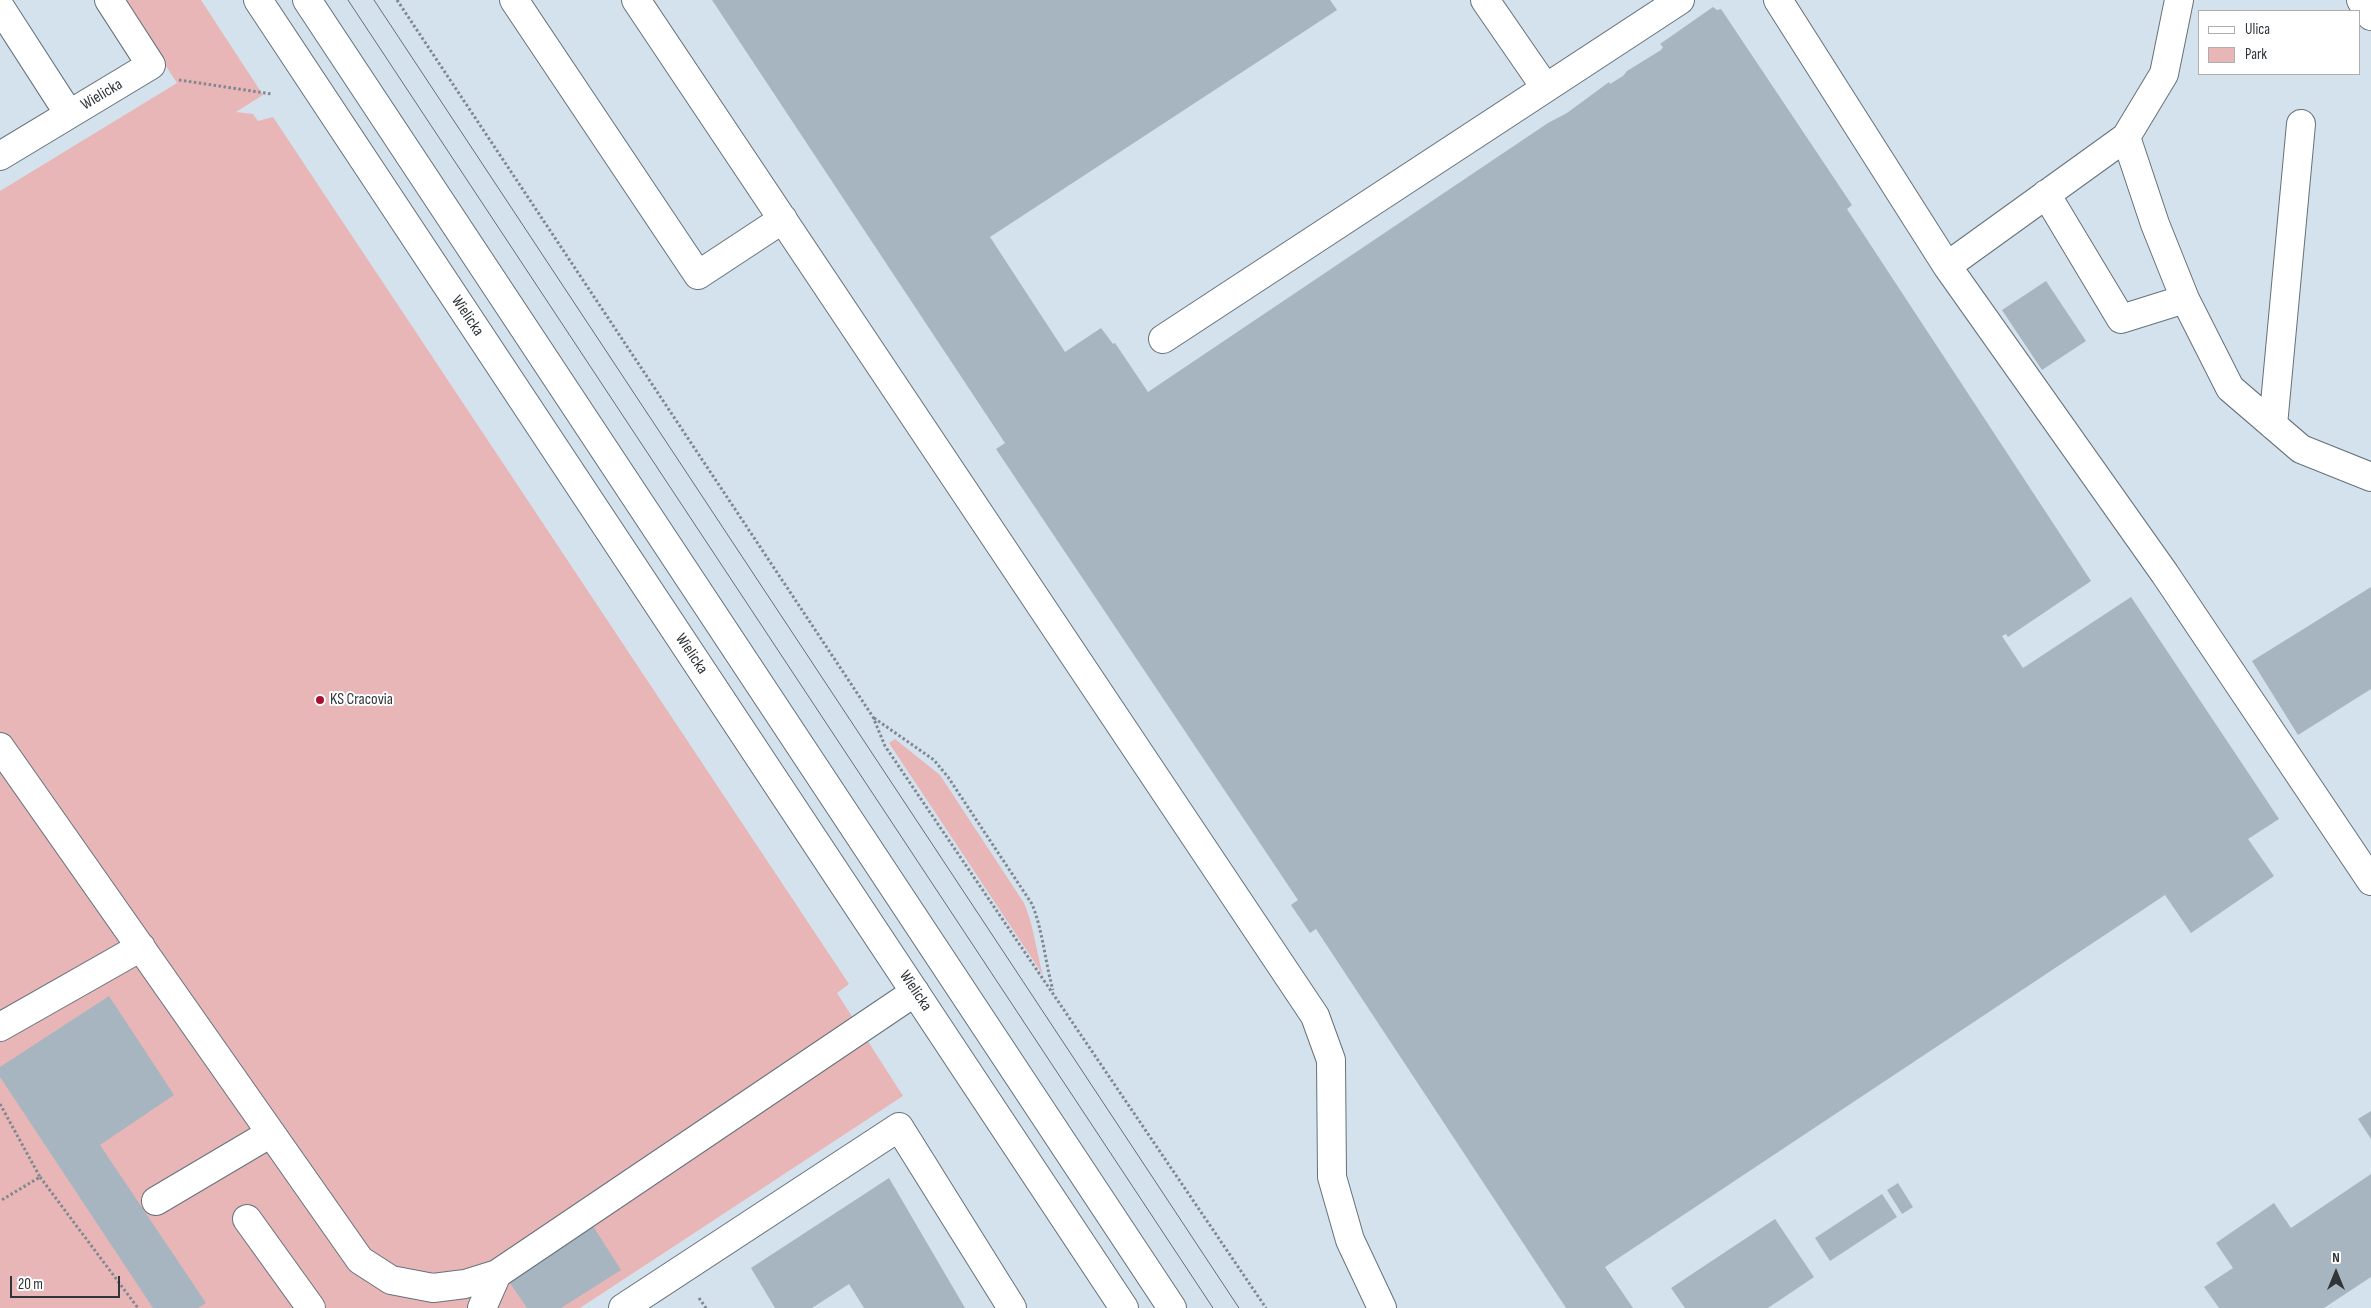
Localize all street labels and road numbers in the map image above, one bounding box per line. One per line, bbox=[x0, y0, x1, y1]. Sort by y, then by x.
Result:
street label: Wielicka bbox=[78, 75, 126, 115]
street label: Wielicka bbox=[447, 292, 487, 340]
street label: Wielicka bbox=[671, 630, 711, 678]
street label: Wielicka bbox=[895, 967, 935, 1015]

